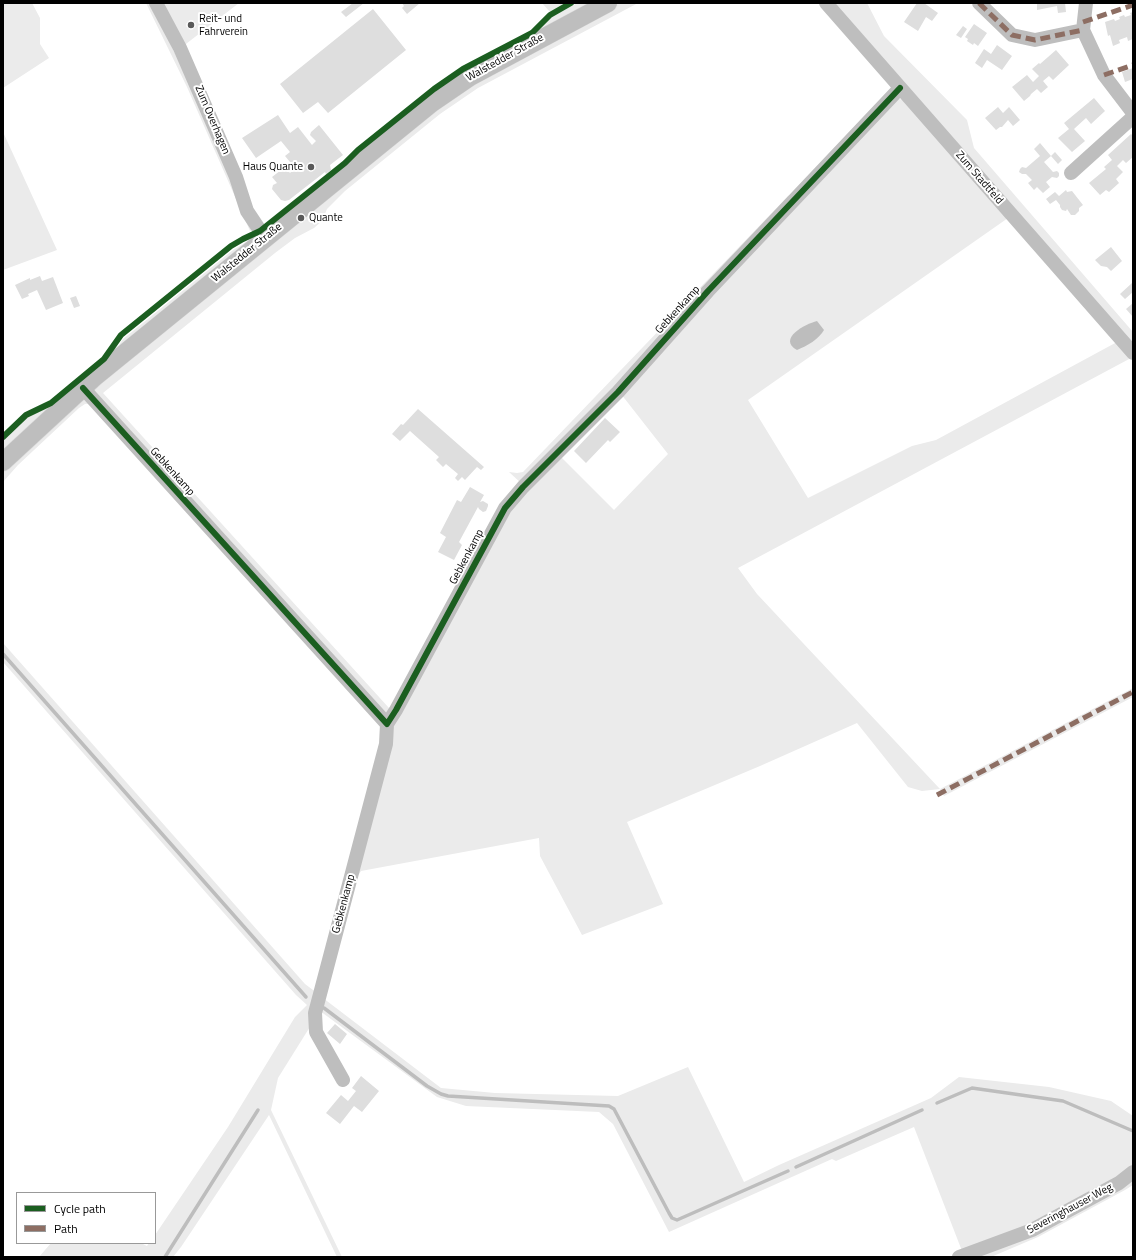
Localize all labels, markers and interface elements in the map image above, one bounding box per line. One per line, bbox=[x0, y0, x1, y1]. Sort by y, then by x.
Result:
place label: Reit- und Fahrverein bbox=[199, 12, 248, 38]
marker: Reit- und Fahrverein bbox=[186, 20, 196, 30]
street label: Walstedder Straße bbox=[464, 31, 546, 85]
street label: Zum Overhagen bbox=[192, 84, 232, 156]
street label: Zum Stadtfeld bbox=[952, 149, 1006, 207]
place label: Haus Quante bbox=[243, 160, 303, 174]
marker: Haus Quante bbox=[306, 162, 316, 172]
place label: Quante bbox=[309, 211, 343, 225]
marker: Quante bbox=[296, 213, 306, 223]
street label: Walstedder Straße bbox=[209, 221, 285, 285]
street label: Gebkenkamp bbox=[653, 283, 703, 337]
street label: Gebkenkamp bbox=[147, 445, 197, 499]
street label: Gebkenkamp bbox=[447, 527, 487, 587]
street label: Gebkenkamp bbox=[330, 873, 358, 935]
street label: Severinghauser Weg bbox=[1025, 1181, 1115, 1237]
legend bbox=[16, 1192, 156, 1244]
text: Cycle path bbox=[54, 1199, 106, 1218]
text: Path bbox=[54, 1219, 78, 1238]

